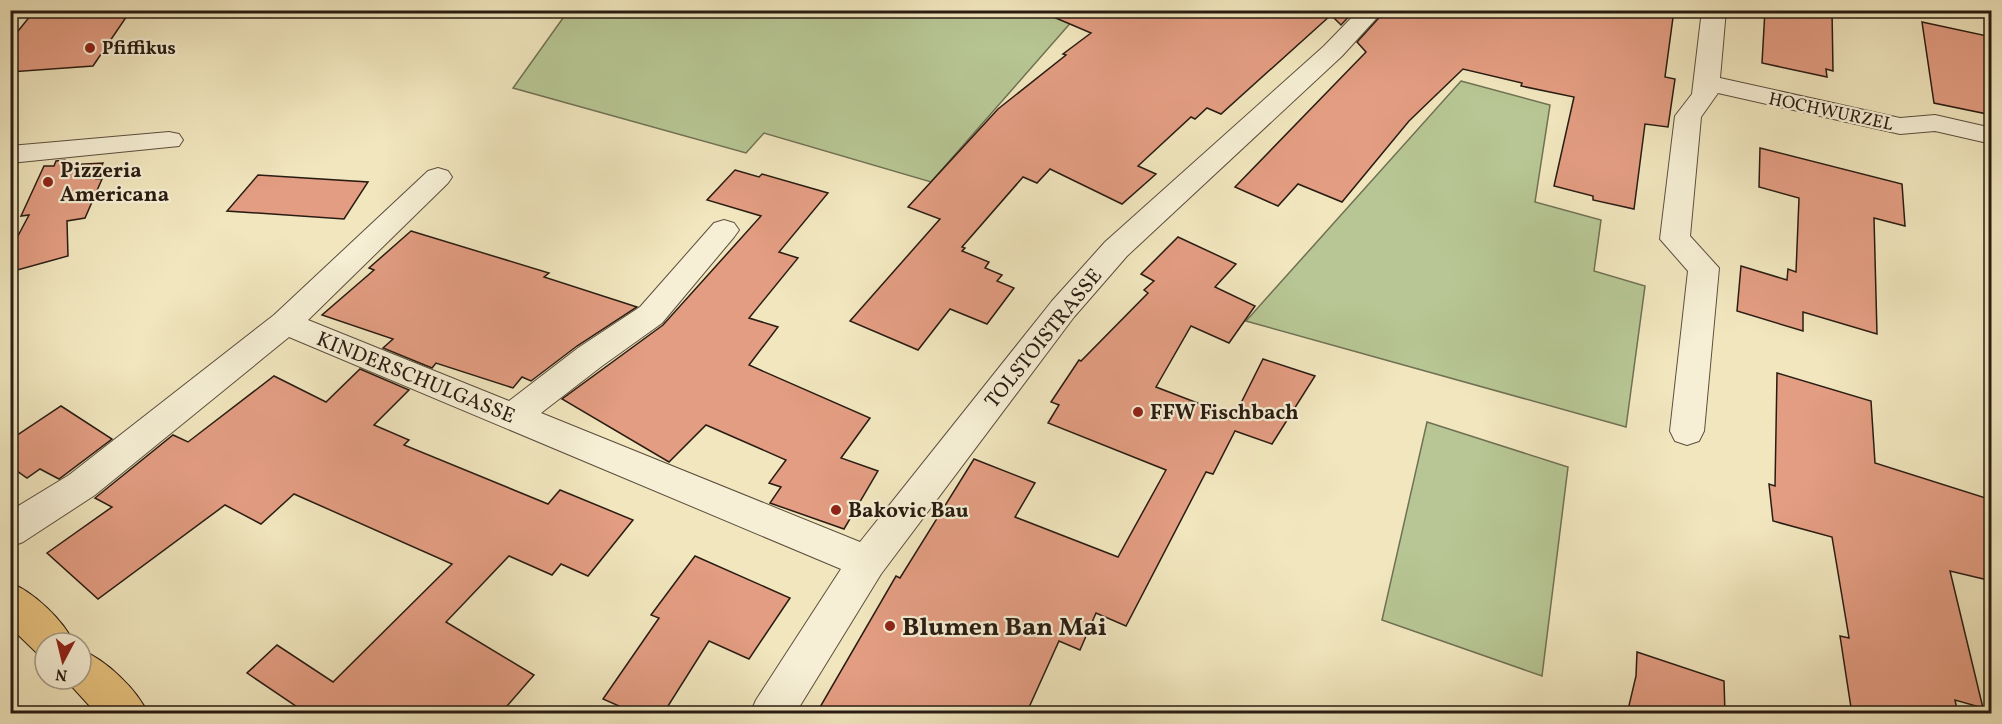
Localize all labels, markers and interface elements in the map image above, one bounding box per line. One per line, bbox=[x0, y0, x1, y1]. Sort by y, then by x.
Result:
place label: Pfiffikus bbox=[102, 37, 176, 62]
marker: Pfiffikus bbox=[83, 41, 97, 55]
street label: HOCHWURZEL bbox=[1766, 87, 1895, 138]
place label: Pizzeria Americana bbox=[60, 157, 169, 210]
marker: Pizzeria Americana bbox=[41, 175, 55, 189]
street label: TOLSTOISTRASSE bbox=[979, 263, 1110, 415]
street label: KINDERSCHULGASSE bbox=[312, 325, 519, 432]
place label: FFW Fischbach bbox=[1150, 399, 1299, 428]
marker: FFW Fischbach bbox=[1131, 405, 1145, 419]
place label: Bakovic Bau bbox=[848, 497, 969, 526]
marker: Bakovic Bau bbox=[829, 503, 843, 517]
place label: Blumen Ban Mai bbox=[902, 610, 1107, 646]
marker: Blumen Ban Mai bbox=[883, 619, 897, 633]
north arrow bbox=[33, 631, 93, 691]
text: N bbox=[54, 662, 69, 686]

